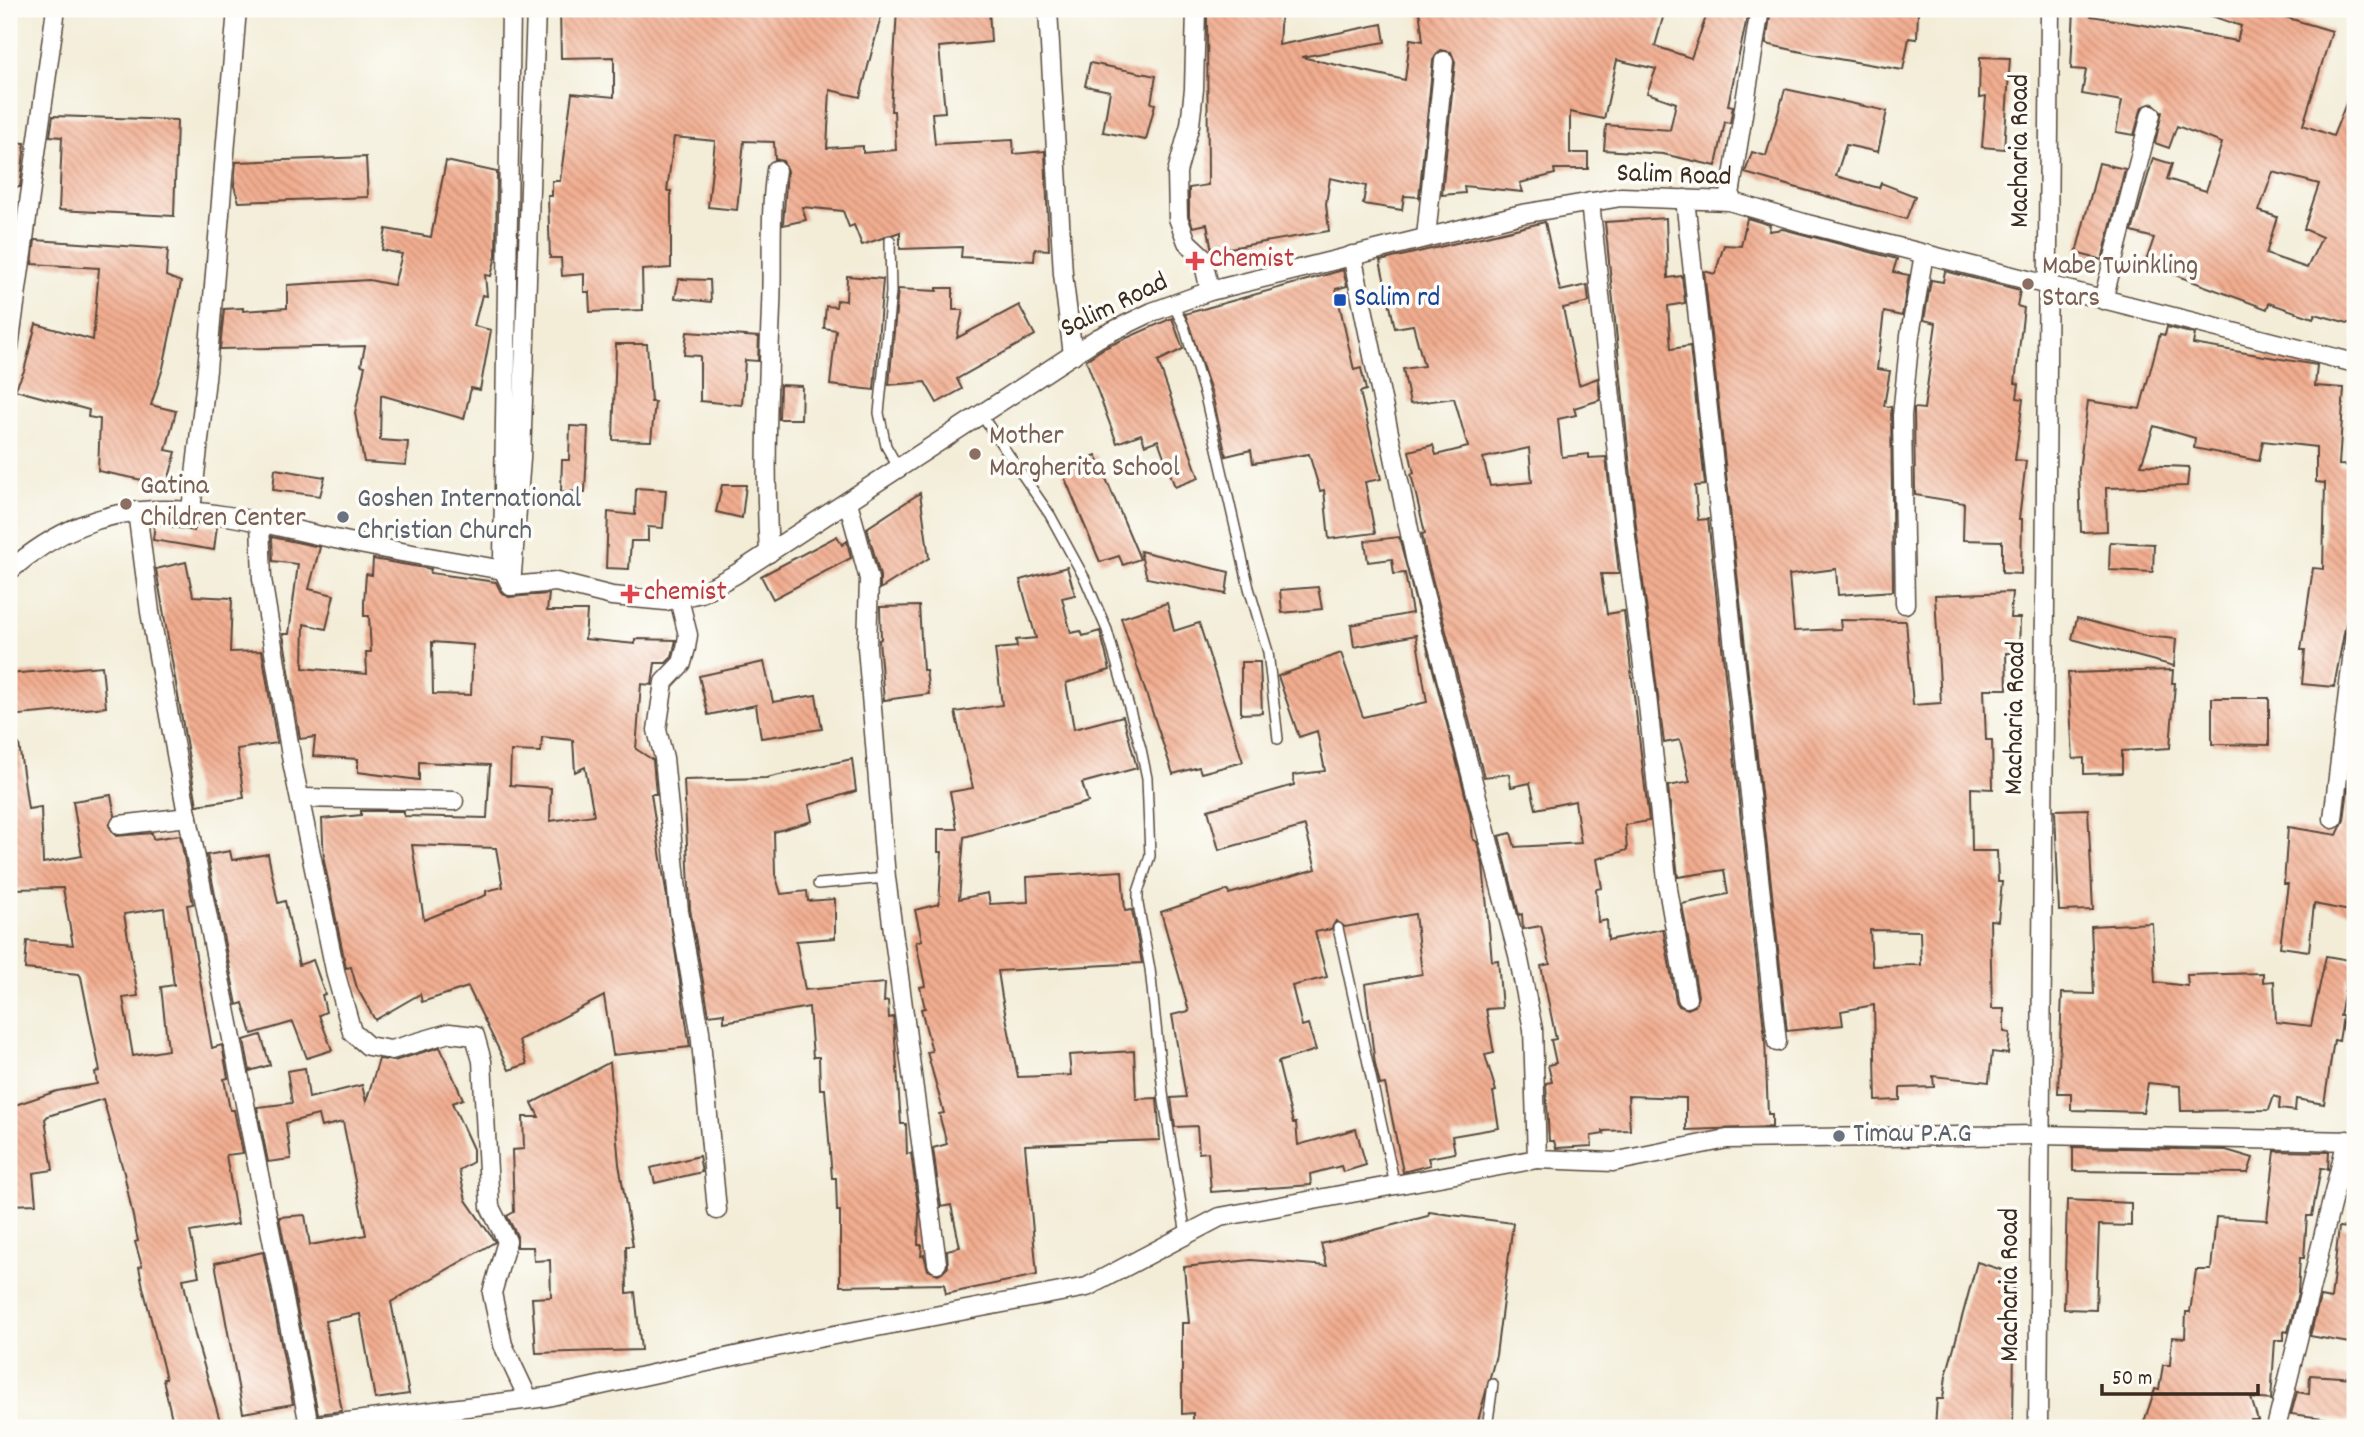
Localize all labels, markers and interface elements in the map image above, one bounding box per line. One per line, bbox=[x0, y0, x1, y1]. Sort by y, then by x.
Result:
street label: Macharia Road bbox=[2002, 74, 2042, 228]
street label: Salim Road bbox=[1616, 155, 1732, 199]
place label: Chemist bbox=[1209, 241, 1294, 281]
place label: Mabe Twinkling Stars bbox=[2042, 248, 2198, 320]
marker: Chemist bbox=[1187, 253, 1203, 269]
street label: Salim Road bbox=[1054, 264, 1176, 350]
marker: Mabe Twinkling Stars bbox=[2020, 276, 2036, 292]
place label: Salim rd bbox=[1354, 280, 1440, 320]
marker: Salim rd bbox=[1332, 292, 1348, 308]
place label: Mother Margherita School bbox=[989, 418, 1180, 490]
marker: Mother Margherita School bbox=[967, 446, 983, 462]
place label: Gatina Children Center bbox=[140, 468, 306, 540]
place label: Goshen International Christian Church bbox=[357, 481, 582, 553]
marker: Gatina Children Center bbox=[118, 496, 134, 512]
marker: Goshen International Christian Church bbox=[335, 509, 351, 525]
place label: chemist bbox=[644, 574, 727, 614]
marker: chemist bbox=[622, 586, 638, 602]
street label: Macharia Road bbox=[1996, 641, 2038, 795]
place label: Timau P.A.G bbox=[1853, 1116, 1972, 1156]
marker: Timau P.A.G bbox=[1831, 1128, 1847, 1144]
street label: Macharia Road bbox=[1992, 1208, 2032, 1362]
scale bar bbox=[2102, 1353, 2257, 1397]
text: 50 m bbox=[2112, 1365, 2152, 1395]

